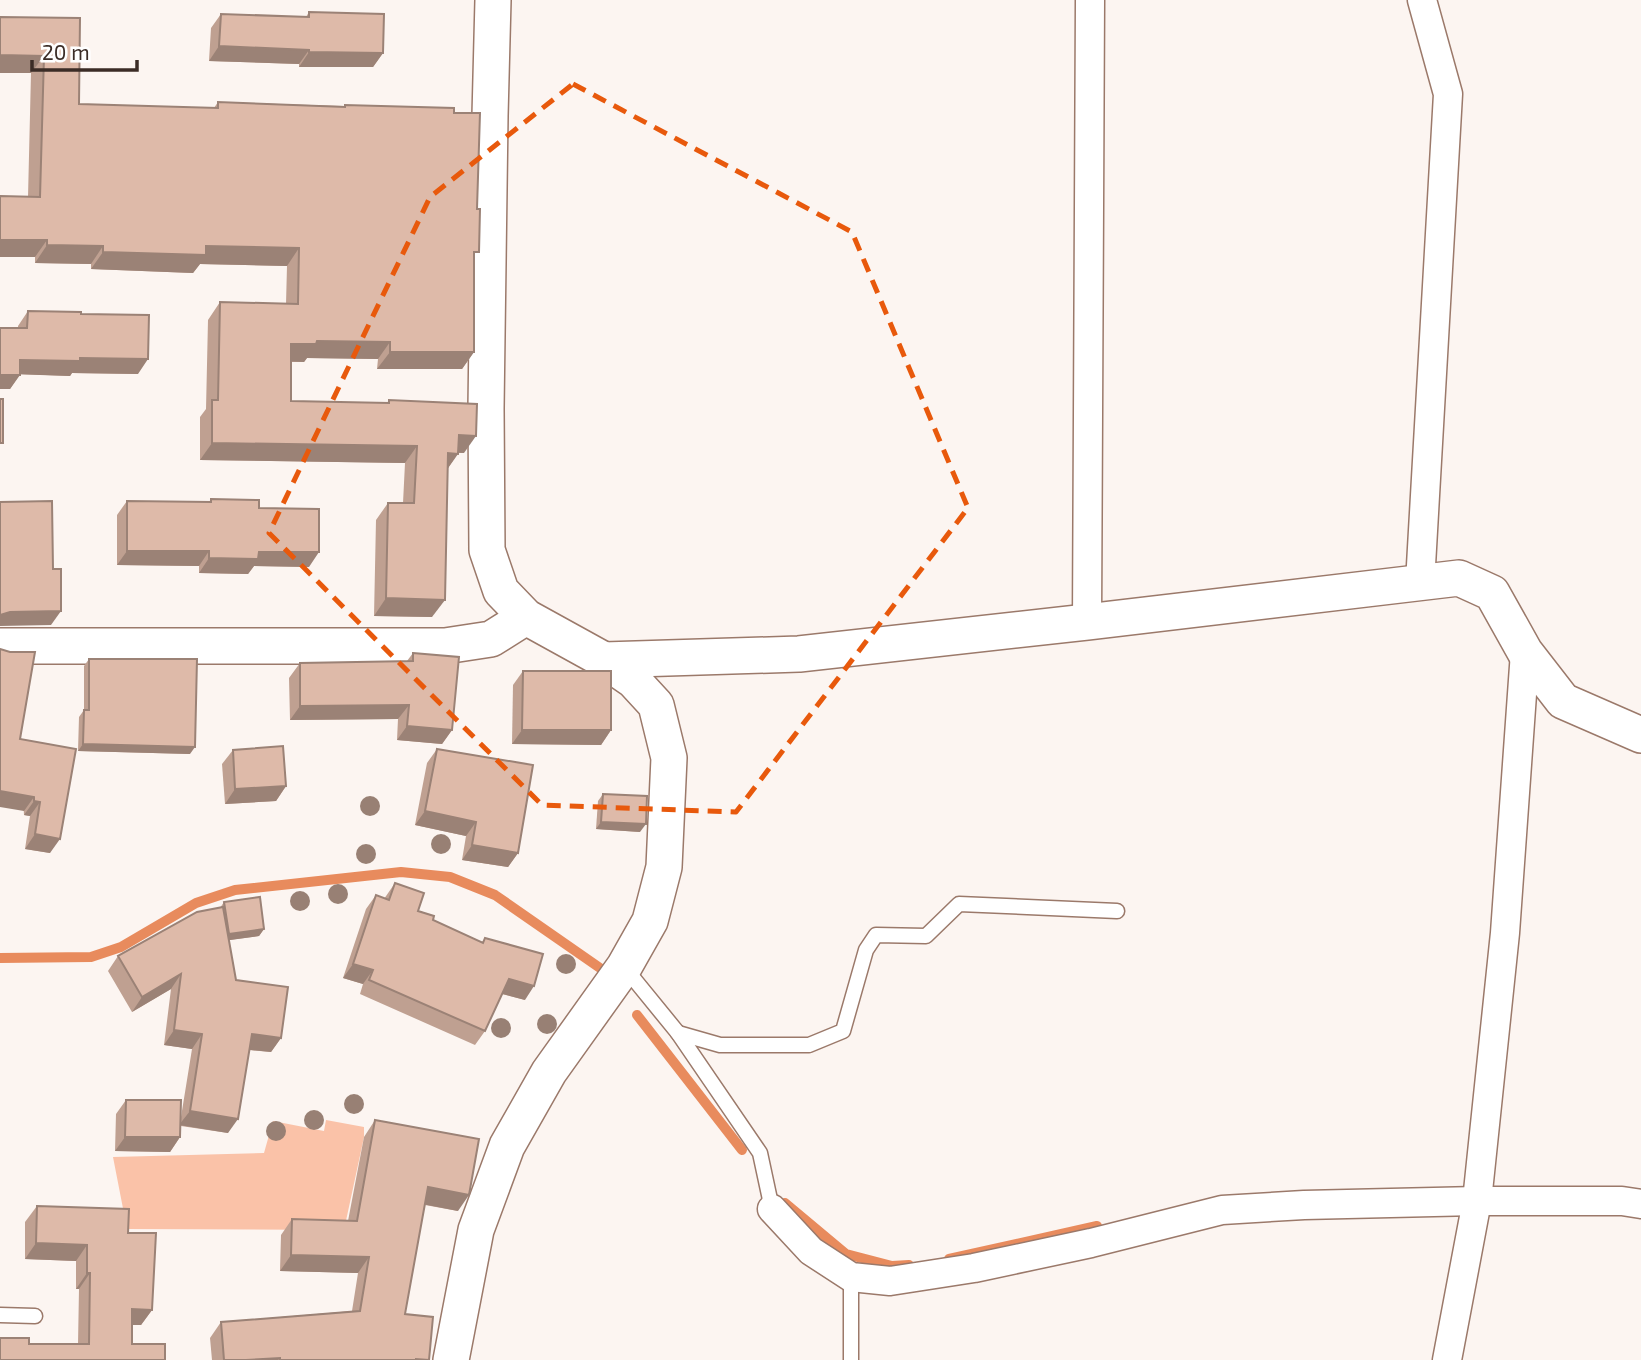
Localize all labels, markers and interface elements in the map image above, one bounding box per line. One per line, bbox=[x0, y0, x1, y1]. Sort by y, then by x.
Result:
scale bar bbox=[32, 28, 136, 72]
text: 20 m bbox=[42, 39, 90, 64]

